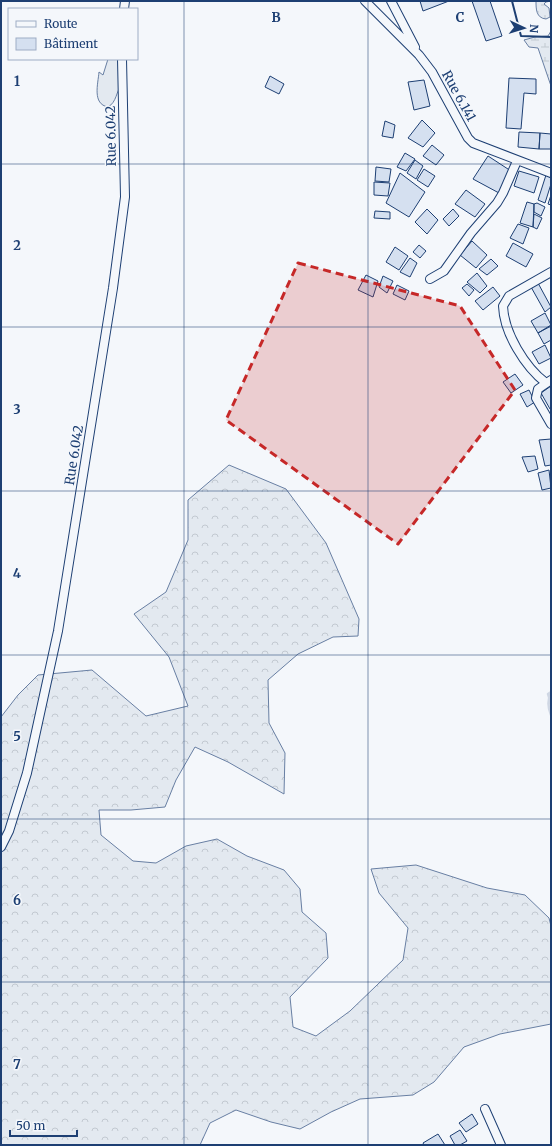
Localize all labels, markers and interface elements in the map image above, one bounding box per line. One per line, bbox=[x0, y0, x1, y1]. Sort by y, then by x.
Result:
legend bbox=[8, 8, 138, 60]
north arrow bbox=[504, 8, 544, 48]
text: B bbox=[271, 9, 281, 26]
text: C bbox=[456, 9, 465, 26]
text: Route bbox=[44, 16, 77, 31]
text: N bbox=[527, 24, 541, 34]
text: Bâtiment bbox=[44, 36, 98, 51]
street label: Rue 6.141 bbox=[438, 68, 480, 125]
text: 1 bbox=[14, 73, 20, 90]
street label: Rue 6.042 bbox=[102, 105, 120, 166]
text: 2 bbox=[13, 237, 21, 254]
text: 3 bbox=[13, 401, 21, 418]
street label: Rue 6.042 bbox=[61, 423, 87, 486]
text: 4 bbox=[13, 565, 22, 582]
text: 5 bbox=[13, 728, 21, 745]
text: 6 bbox=[13, 892, 21, 909]
text: 7 bbox=[13, 1056, 21, 1073]
scale bar bbox=[10, 1112, 77, 1138]
text: 50 m bbox=[16, 1118, 45, 1133]

